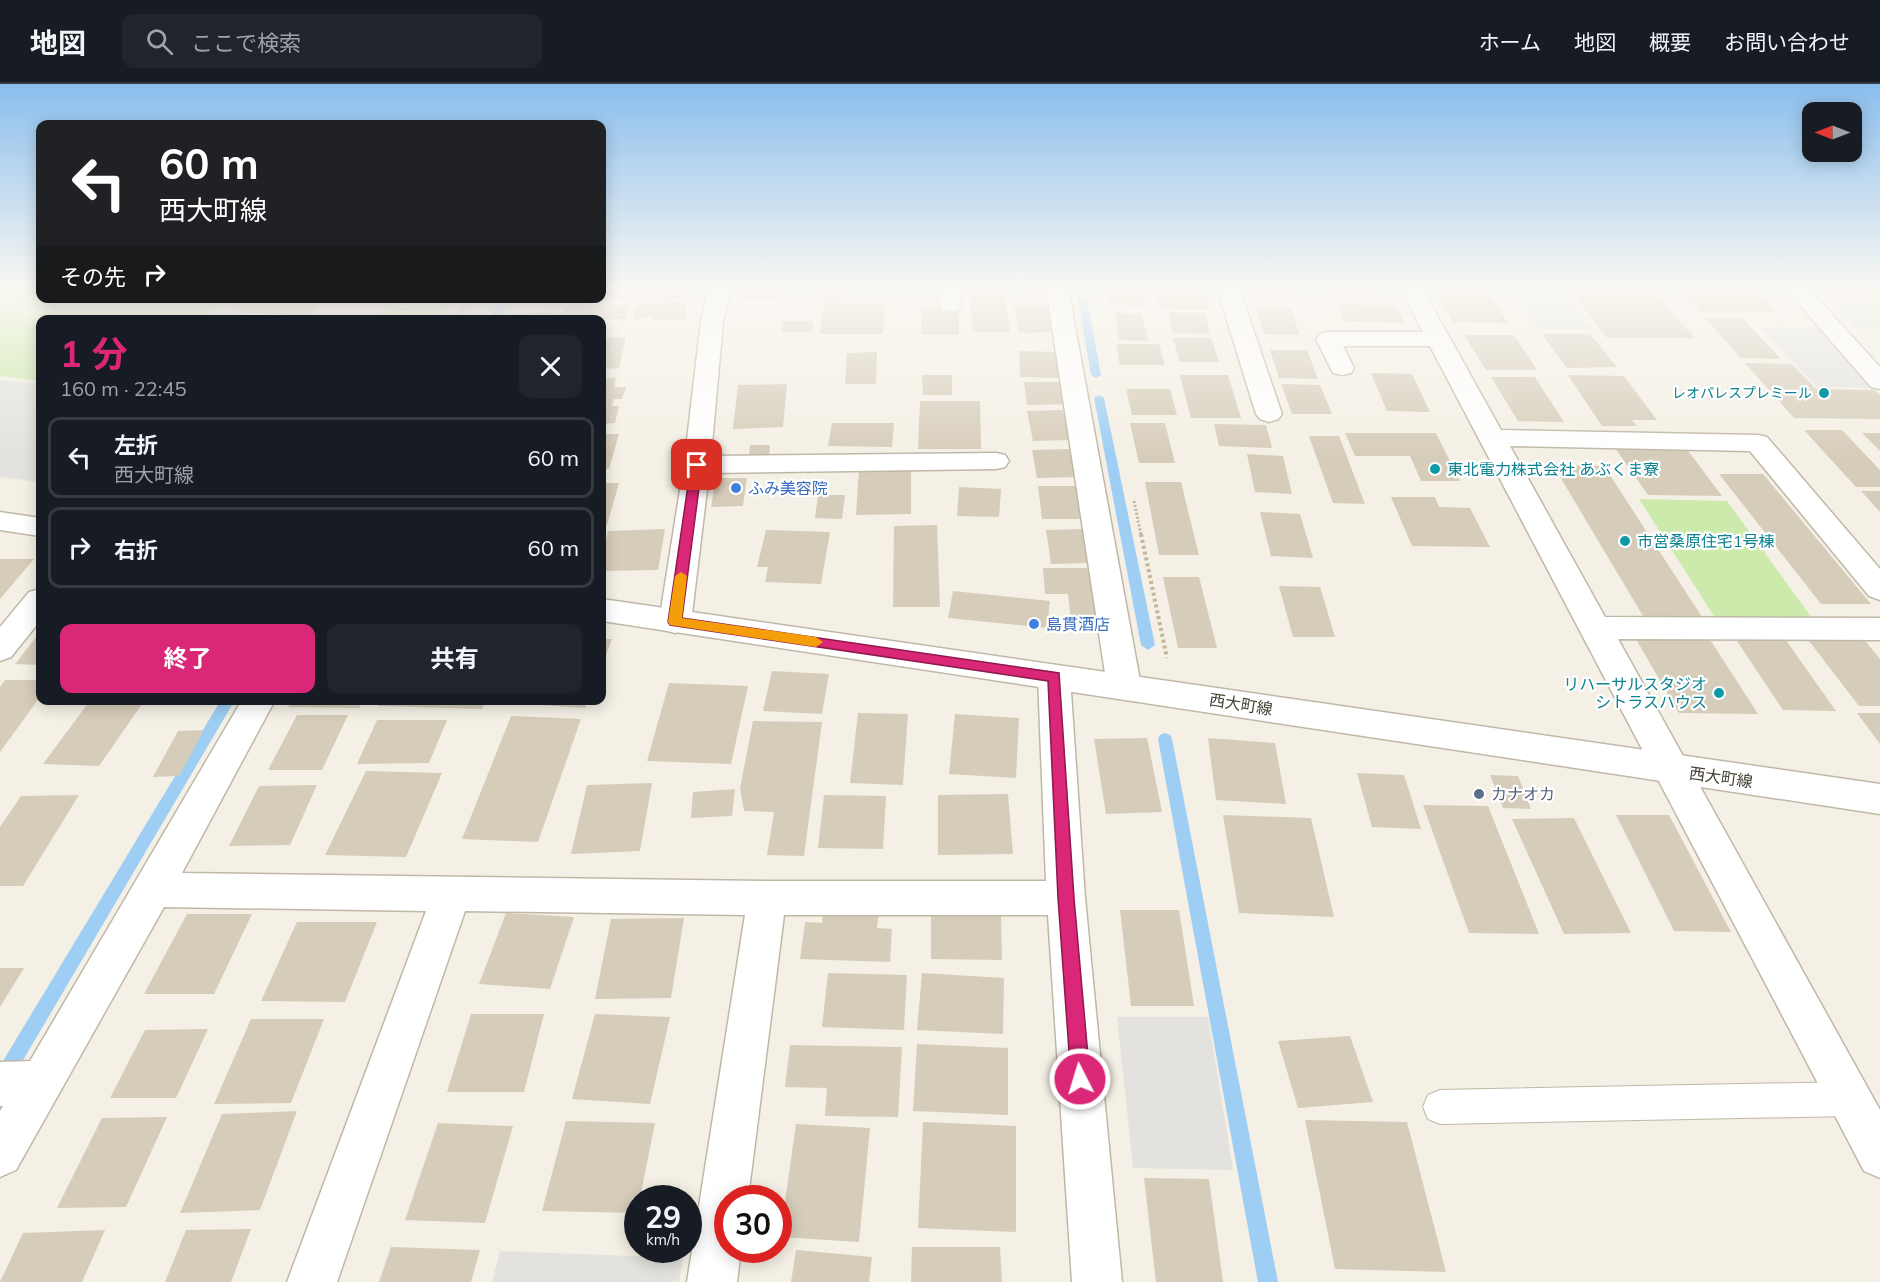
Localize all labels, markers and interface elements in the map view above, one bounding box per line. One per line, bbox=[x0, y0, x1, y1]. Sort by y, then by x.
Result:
search box bbox=[122, 14, 542, 68]
text: 地図 bbox=[30, 25, 86, 60]
icon: search bbox=[143, 25, 176, 58]
text: ここで検索 bbox=[191, 29, 301, 57]
text: ホーム bbox=[1479, 29, 1541, 55]
text: 地図 bbox=[1574, 29, 1616, 55]
text: 概要 bbox=[1649, 29, 1691, 55]
text: お問い合わせ bbox=[1724, 29, 1850, 55]
north arrow bbox=[1802, 102, 1862, 162]
map controls bbox=[1802, 102, 1862, 162]
text: 60 m bbox=[159, 137, 259, 190]
icon: left bbox=[60, 144, 138, 222]
text: 西大町線 bbox=[159, 193, 267, 227]
icon: right bbox=[138, 258, 171, 291]
text: その先 bbox=[60, 263, 126, 291]
text: 1 分 bbox=[60, 331, 127, 376]
button: close bbox=[519, 335, 582, 398]
text: 160 m · 22:45 bbox=[60, 376, 186, 401]
place label: レオパレスプレミール bbox=[1672, 384, 1812, 402]
marker: レオパレスプレミール bbox=[1817, 386, 1831, 400]
text: 左折 bbox=[114, 431, 158, 459]
pin bbox=[671, 439, 722, 490]
icon: left bbox=[63, 441, 96, 474]
text: 60 m bbox=[528, 444, 579, 472]
icon: arrive bbox=[680, 448, 713, 481]
place label: 東北電力株式会社 あぶくま寮 bbox=[1447, 459, 1659, 479]
text: 西大町線 bbox=[114, 462, 194, 487]
marker: 東北電力株式会社 あぶくま寮 bbox=[1428, 462, 1442, 476]
place label: ふみ美容院 bbox=[748, 478, 828, 498]
marker: ふみ美容院 bbox=[729, 481, 743, 495]
icon: right bbox=[63, 531, 96, 564]
place label: 市営桑原住宅1号棟 bbox=[1637, 531, 1775, 551]
text: 60 m bbox=[528, 534, 579, 562]
marker: 市営桑原住宅1号棟 bbox=[1618, 534, 1632, 548]
text: 右折 bbox=[114, 536, 158, 564]
place label: 島貫酒店 bbox=[1046, 614, 1110, 634]
marker: 島貫酒店 bbox=[1027, 617, 1041, 631]
button: 終了 bbox=[60, 624, 315, 693]
button: 共有 bbox=[327, 624, 582, 693]
place label: リハーサルスタジオ シトラスハウス bbox=[1563, 674, 1707, 712]
marker: リハーサルスタジオ シトラスハウス bbox=[1712, 686, 1726, 700]
street label: 西大町線 bbox=[1208, 689, 1274, 719]
street label: 西大町線 bbox=[1688, 763, 1754, 791]
place label: カナオカ bbox=[1491, 784, 1555, 804]
marker: カナオカ bbox=[1472, 787, 1486, 801]
position arrow bbox=[1048, 1047, 1112, 1111]
speed limit sign: 30 bbox=[714, 1185, 792, 1263]
text: 29 bbox=[645, 1198, 681, 1236]
text: km/h bbox=[646, 1230, 680, 1249]

